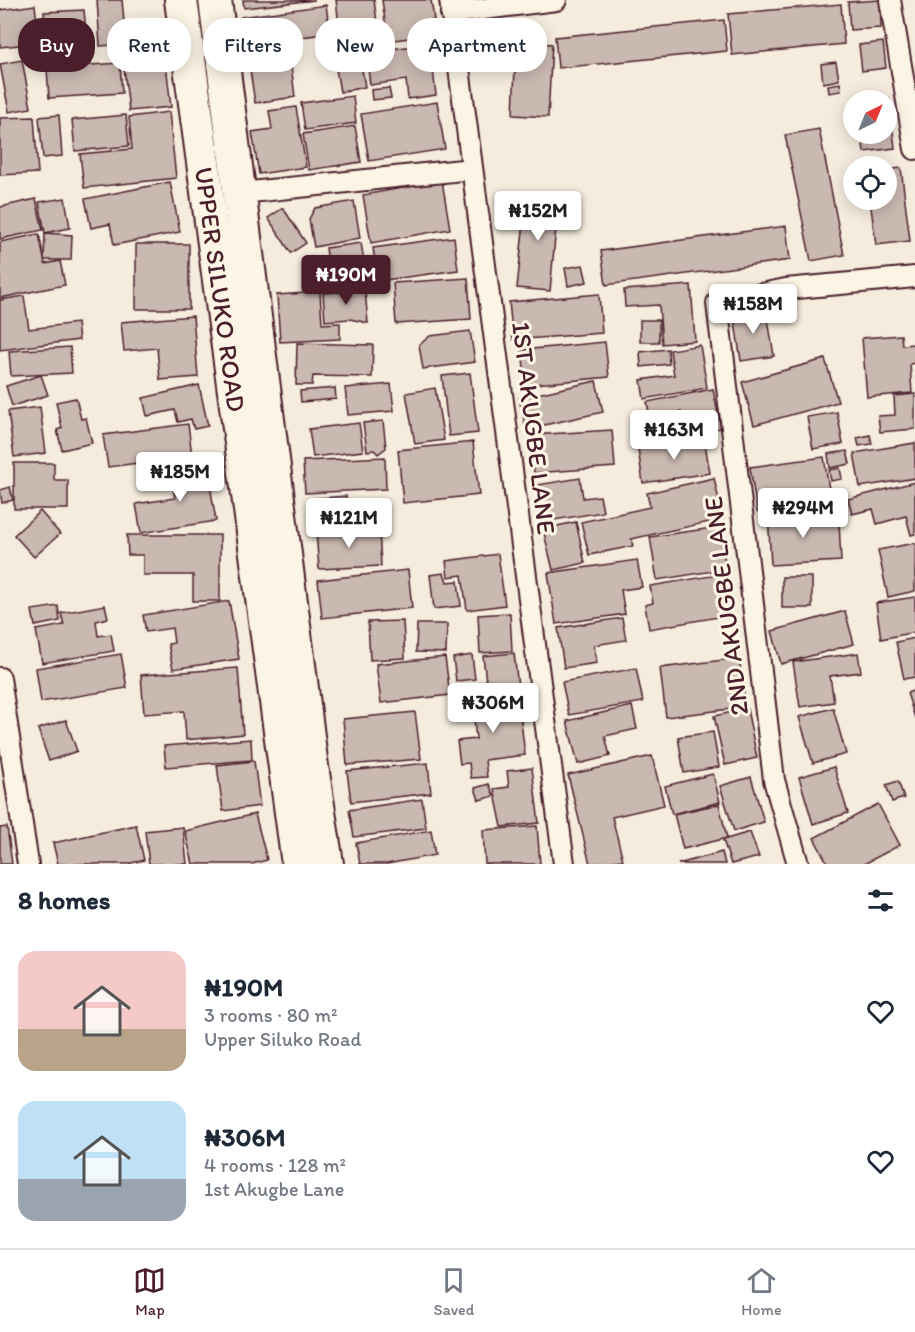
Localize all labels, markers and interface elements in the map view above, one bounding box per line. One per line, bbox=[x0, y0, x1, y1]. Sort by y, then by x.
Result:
chip: Buy bbox=[18, 18, 95, 72]
chip: Rent bbox=[107, 18, 191, 72]
chip: Filters bbox=[203, 18, 303, 72]
chip: New bbox=[315, 18, 395, 72]
chip: Apartment bbox=[407, 18, 547, 72]
north arrow bbox=[843, 90, 897, 144]
map controls bbox=[843, 90, 897, 210]
button: locate bbox=[843, 156, 897, 210]
street label: UPPER SILUKO ROAD bbox=[188, 165, 253, 414]
pin: ₦152M bbox=[496, 191, 580, 242]
text: ₦152M bbox=[508, 198, 568, 222]
pin: ₦190M bbox=[304, 255, 388, 306]
text: ₦190M bbox=[315, 262, 377, 286]
pin: ₦158M bbox=[711, 284, 795, 335]
text: ₦158M bbox=[723, 291, 783, 315]
street label: 1ST AKUGBE LANE bbox=[505, 320, 563, 536]
pin: ₦163M bbox=[632, 410, 716, 461]
text: ₦163M bbox=[644, 417, 704, 441]
pin: ₦185M bbox=[138, 452, 222, 503]
text: ₦185M bbox=[150, 459, 210, 483]
pin: ₦294M bbox=[761, 488, 845, 539]
street label: 2ND AKUGBE LANE bbox=[697, 495, 755, 717]
text: ₦294M bbox=[772, 495, 834, 519]
pin: ₦121M bbox=[307, 498, 391, 549]
text: ₦121M bbox=[320, 505, 378, 529]
pin: ₦306M bbox=[451, 683, 535, 734]
text: ₦306M bbox=[462, 690, 524, 714]
text: 8 homes bbox=[18, 884, 110, 916]
icon: filters bbox=[864, 884, 897, 917]
text: ₦190M bbox=[204, 971, 283, 1003]
icon: home bbox=[66, 975, 138, 1047]
icon: heart bbox=[864, 995, 897, 1028]
text: 3 rooms · 80 m² bbox=[204, 1003, 337, 1027]
text: Upper Siluko Road bbox=[204, 1027, 361, 1051]
text: ₦306M bbox=[204, 1121, 286, 1153]
icon: home bbox=[66, 1125, 138, 1197]
icon: heart bbox=[864, 1145, 897, 1178]
text: 4 rooms · 128 m² bbox=[204, 1153, 346, 1177]
text: 1st Akugbe Lane bbox=[204, 1177, 344, 1201]
tab: Map bbox=[133, 1264, 166, 1319]
tab: Saved bbox=[433, 1264, 474, 1319]
tab: Home bbox=[741, 1264, 782, 1319]

